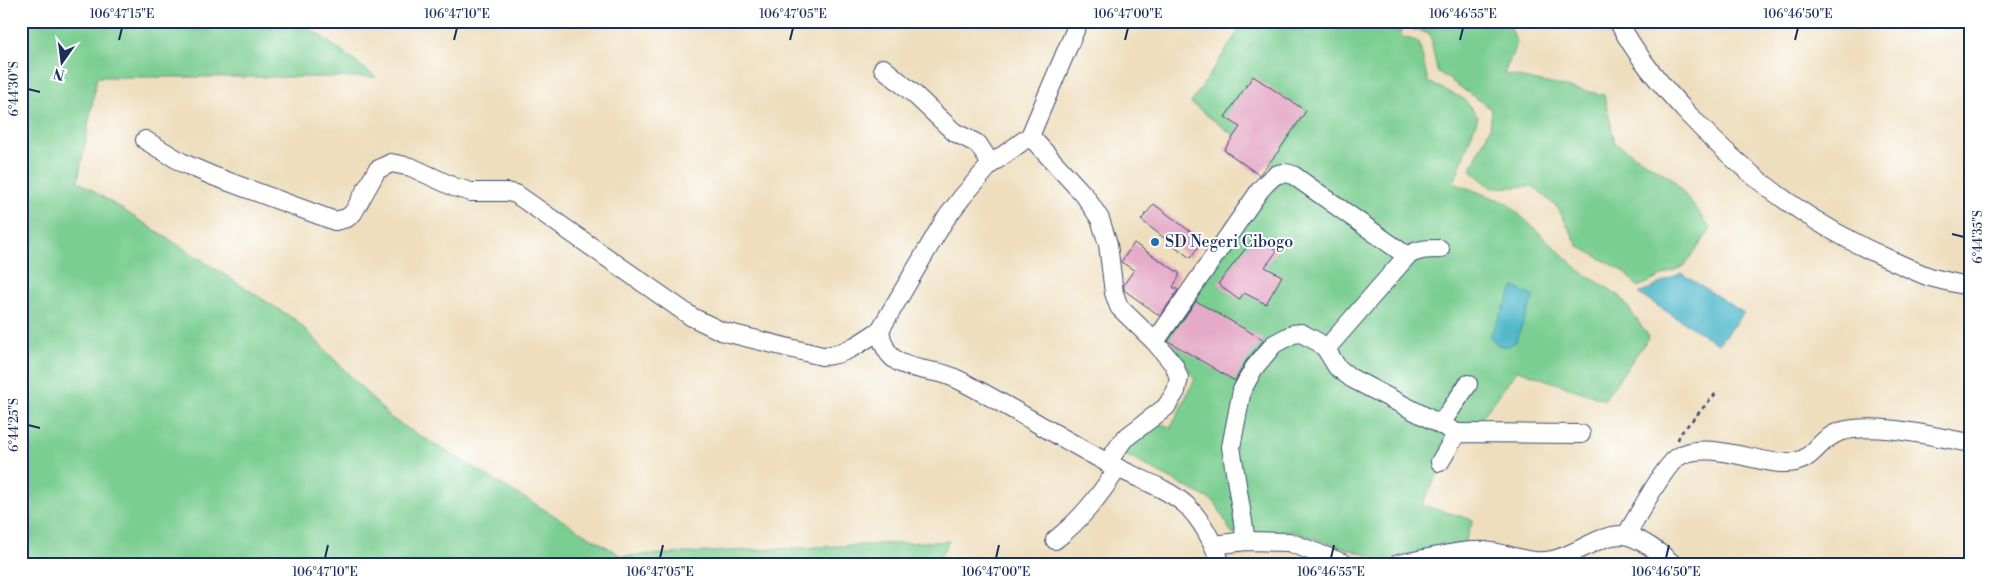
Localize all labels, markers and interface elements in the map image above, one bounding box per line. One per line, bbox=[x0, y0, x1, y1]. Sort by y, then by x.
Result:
text: 106°47'15"E bbox=[90, 7, 154, 22]
text: 106°47'10"E bbox=[424, 7, 490, 22]
text: 106°47'05"E bbox=[759, 7, 827, 22]
text: 106°47'00"E bbox=[1094, 7, 1162, 22]
text: 106°46'55"E bbox=[1429, 7, 1497, 22]
text: 106°46'50"E bbox=[1763, 7, 1833, 22]
north arrow bbox=[38, 38, 88, 88]
text: 6°44'30"S bbox=[7, 61, 22, 117]
text: N bbox=[52, 64, 67, 84]
text: 6°44'35"S bbox=[1971, 210, 1986, 264]
place label: SD Negeri Cibogo bbox=[1165, 232, 1293, 252]
marker: SD Negeri Cibogo bbox=[1149, 236, 1161, 248]
text: 6°44'25"S bbox=[7, 398, 22, 452]
text: 106°47'10"E bbox=[292, 565, 358, 580]
text: 106°47'05"E bbox=[626, 565, 694, 580]
text: 106°47'00"E bbox=[962, 565, 1030, 580]
text: 106°46'55"E bbox=[1297, 565, 1365, 580]
text: 106°46'50"E bbox=[1631, 565, 1701, 580]

